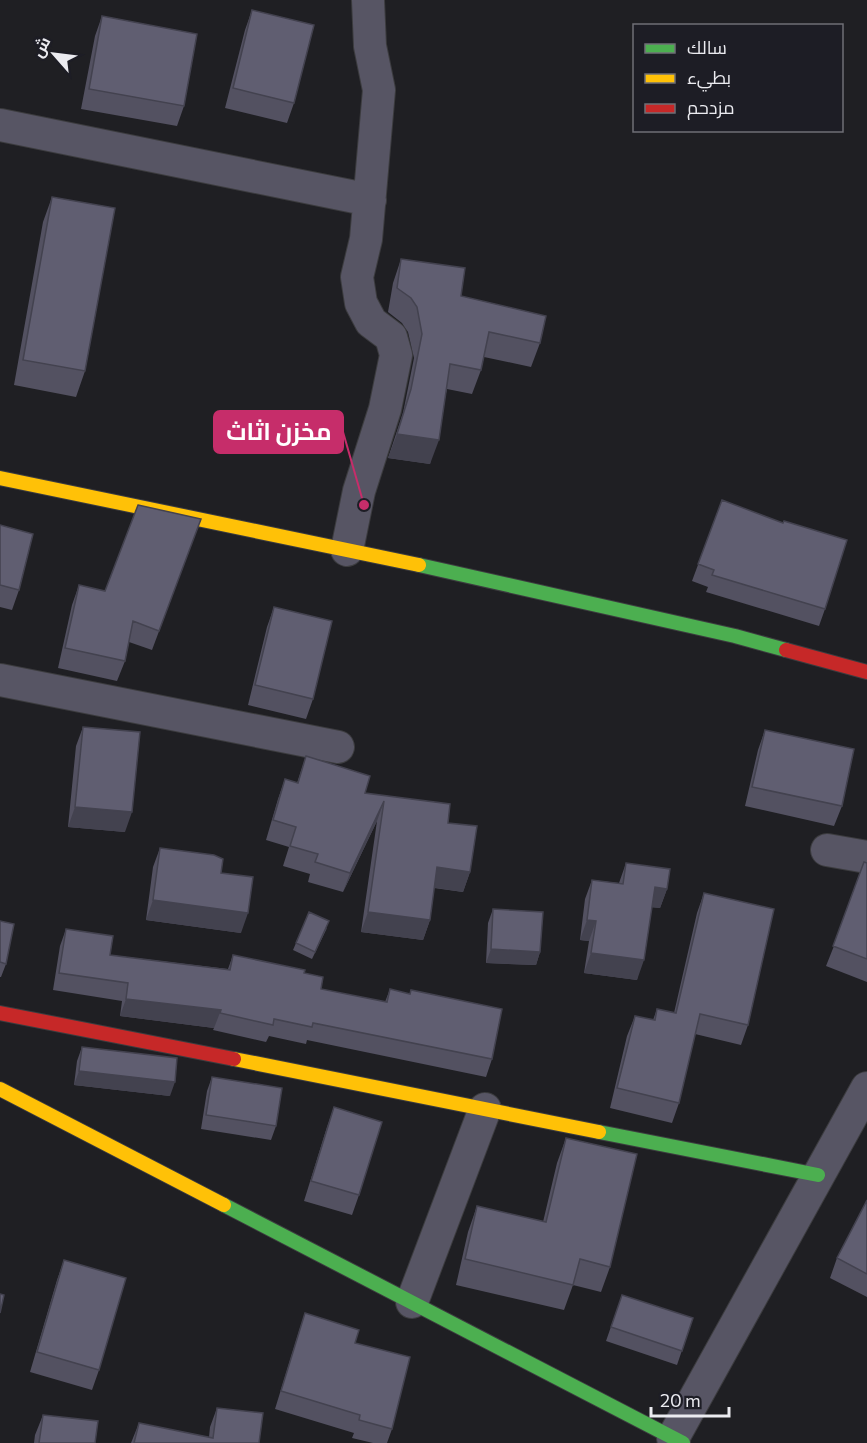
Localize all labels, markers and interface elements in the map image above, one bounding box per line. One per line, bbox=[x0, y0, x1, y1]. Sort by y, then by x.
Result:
north arrow bbox=[24, 24, 84, 84]
legend bbox=[633, 24, 843, 132]
text: ش bbox=[27, 33, 54, 61]
text: سالك bbox=[687, 36, 727, 58]
text: بطيء bbox=[687, 66, 731, 92]
text: مزدحم bbox=[687, 96, 735, 120]
callout: مخزن اثاث bbox=[214, 411, 343, 453]
text: مخزن اثاث bbox=[226, 416, 332, 446]
scale bar bbox=[651, 1380, 729, 1418]
text: 20 m bbox=[660, 1389, 701, 1411]

